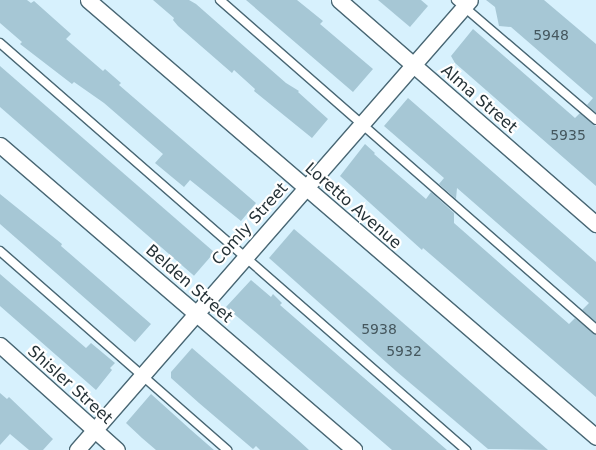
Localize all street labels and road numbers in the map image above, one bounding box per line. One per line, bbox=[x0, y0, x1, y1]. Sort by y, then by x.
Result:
street label: Alma Street bbox=[437, 61, 521, 137]
street label: Loretto Avenue bbox=[301, 159, 405, 253]
street label: Comly Street bbox=[208, 179, 292, 269]
street label: Belden Street bbox=[142, 241, 236, 327]
street label: Shisler Street bbox=[24, 342, 116, 428]

